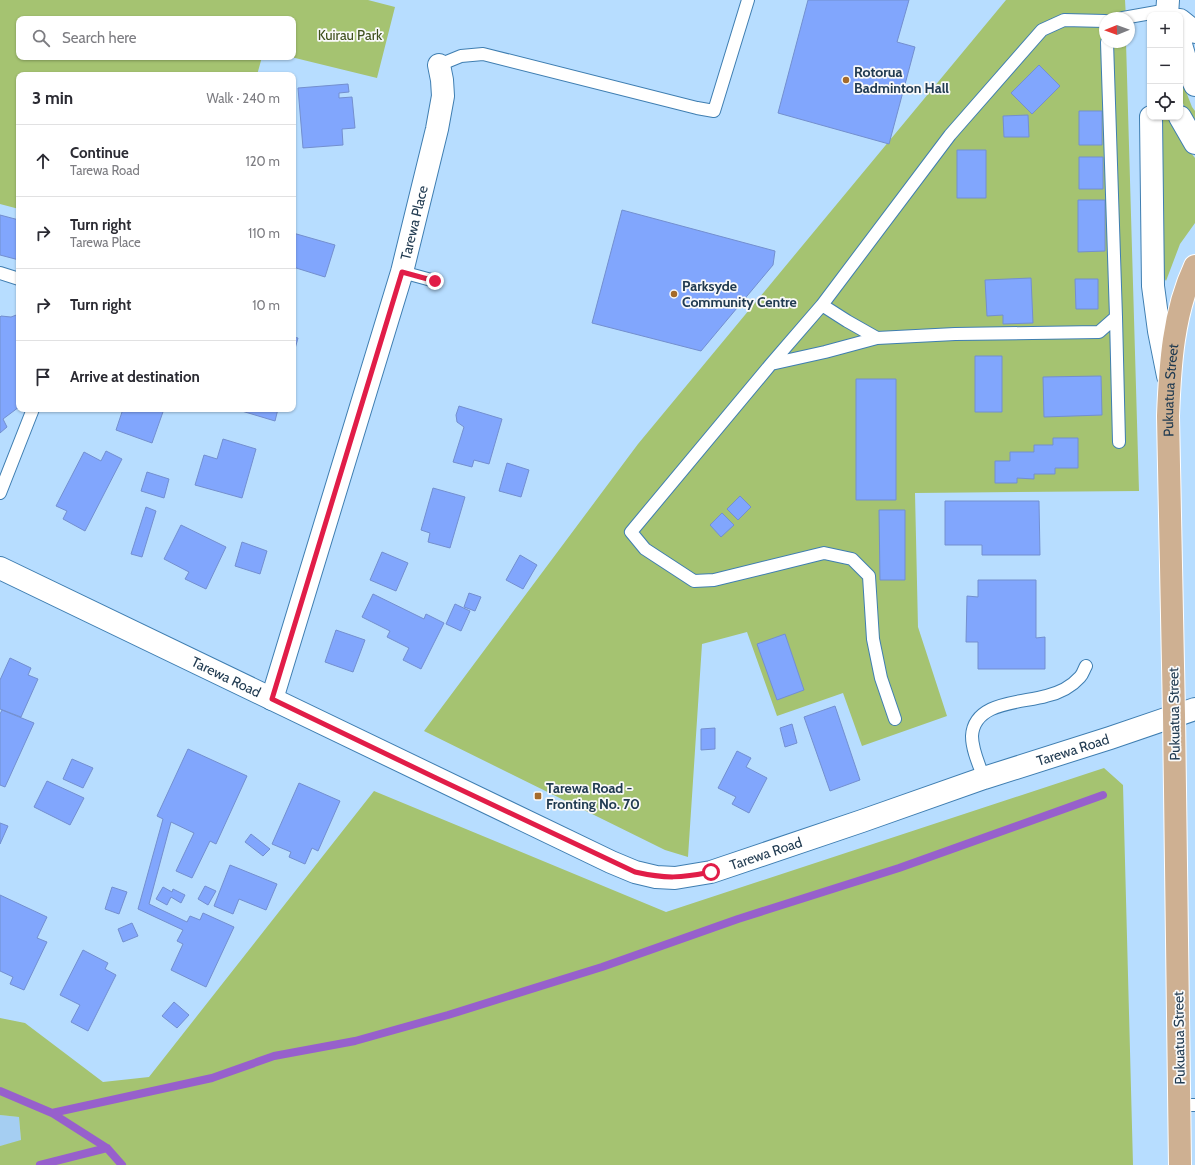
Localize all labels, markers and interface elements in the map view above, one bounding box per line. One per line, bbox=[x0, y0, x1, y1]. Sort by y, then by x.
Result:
north arrow bbox=[1099, 12, 1135, 48]
map controls bbox=[1147, 12, 1183, 120]
button: + bbox=[1147, 12, 1183, 48]
search box bbox=[16, 16, 296, 60]
park label: Kuirau Park bbox=[318, 26, 383, 44]
icon: search bbox=[30, 27, 52, 49]
text: Search here bbox=[62, 29, 137, 47]
button: − bbox=[1147, 48, 1183, 84]
place label: Rotorua Badminton Hall bbox=[854, 63, 949, 97]
marker: Rotorua Badminton Hall bbox=[841, 75, 851, 85]
button: locate bbox=[1147, 84, 1183, 120]
text: 3 min bbox=[32, 88, 73, 108]
text: Walk · 240 m bbox=[206, 90, 280, 106]
text: Continue bbox=[70, 144, 129, 162]
icon: ahead bbox=[32, 150, 54, 172]
text: 120 m bbox=[246, 153, 280, 169]
text: Tarewa Road bbox=[70, 162, 140, 178]
street label: Tarewa Place bbox=[396, 184, 432, 262]
text: Turn right bbox=[70, 216, 131, 234]
icon: right bbox=[32, 222, 54, 244]
text: 110 m bbox=[248, 225, 280, 241]
text: Tarewa Place bbox=[70, 234, 141, 250]
route end bbox=[426, 272, 444, 290]
place label: Parksyde Community Centre bbox=[682, 277, 797, 311]
marker: Parksyde Community Centre bbox=[669, 289, 679, 299]
icon: right bbox=[32, 294, 54, 316]
text: Turn right bbox=[70, 296, 131, 314]
text: 10 m bbox=[252, 297, 280, 313]
street label: Pukuatua Street bbox=[1159, 342, 1182, 437]
icon: arrive bbox=[32, 366, 54, 388]
text: Arrive at destination bbox=[70, 368, 200, 386]
street label: Tarewa Road bbox=[188, 652, 264, 701]
street label: Pukuatua Street bbox=[1164, 667, 1184, 761]
street label: Tarewa Road bbox=[1034, 730, 1111, 770]
place label: Tarewa Road - Fronting No. 70 bbox=[546, 779, 640, 813]
marker: Tarewa Road - Fronting No. 70 bbox=[533, 791, 543, 801]
street label: Tarewa Road bbox=[727, 833, 804, 874]
route start bbox=[702, 863, 720, 881]
street label: Pukuatua Street bbox=[1169, 991, 1189, 1085]

